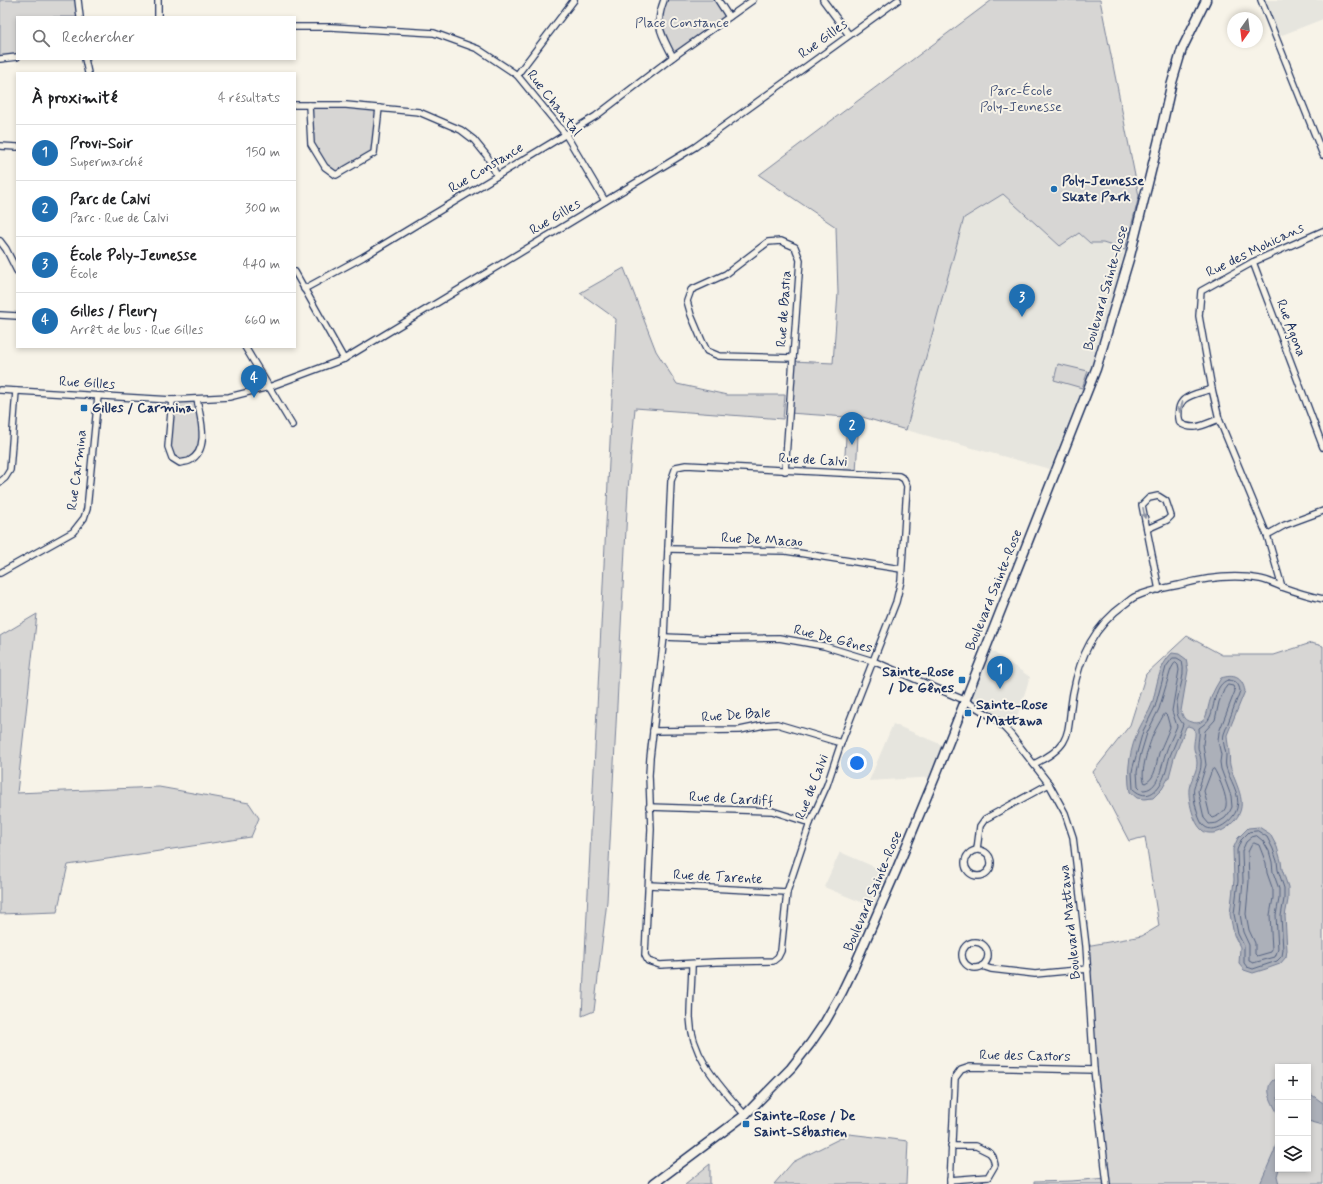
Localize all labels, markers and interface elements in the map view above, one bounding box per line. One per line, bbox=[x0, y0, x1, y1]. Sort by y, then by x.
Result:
north arrow bbox=[1227, 12, 1263, 48]
park label: Place Constance bbox=[635, 14, 729, 32]
street label: Rue Gilles bbox=[795, 15, 851, 63]
search box bbox=[16, 16, 296, 60]
icon: search bbox=[30, 27, 52, 49]
text: Rechercher bbox=[62, 28, 135, 48]
street label: Rue Chantal bbox=[523, 66, 585, 140]
park label: Parc-École Poly-Jeunesse bbox=[980, 82, 1062, 116]
text: À proximité bbox=[32, 87, 117, 109]
text: 4 résultats bbox=[218, 90, 280, 107]
text: Provi-Soir bbox=[70, 134, 133, 154]
street label: Rue Constance bbox=[445, 139, 527, 197]
text: 1 bbox=[42, 144, 48, 161]
text: 150 m bbox=[246, 144, 280, 161]
text: Supermarché bbox=[70, 154, 143, 171]
place label: Poly-Jeunesse Skate Park bbox=[1062, 172, 1144, 206]
marker: Poly-Jeunesse Skate Park bbox=[1049, 184, 1059, 194]
text: Parc de Calvi bbox=[70, 190, 150, 210]
street label: Rue Gilles bbox=[526, 195, 584, 239]
text: 2 bbox=[42, 200, 48, 217]
text: 300 m bbox=[245, 200, 280, 217]
text: Parc · Rue de Calvi bbox=[70, 210, 169, 227]
street label: Rue des Mohicans bbox=[1203, 218, 1307, 282]
street label: Boulevard Sainte-Rose bbox=[1080, 223, 1132, 353]
text: École Poly-Jeunesse bbox=[70, 246, 197, 266]
text: 3 bbox=[42, 256, 48, 273]
text: 440 m bbox=[243, 256, 280, 273]
text: École bbox=[70, 266, 98, 283]
street label: Rue de Bastia bbox=[772, 270, 796, 348]
pin: 3 bbox=[1009, 284, 1035, 317]
street label: Rue Agona bbox=[1272, 297, 1310, 359]
text: Gilles / Fleury bbox=[70, 302, 157, 322]
text: 4 bbox=[41, 312, 49, 329]
text: 660 m bbox=[244, 312, 280, 329]
text: Arrêt de bus · Rue Gilles bbox=[70, 322, 203, 339]
pin: 4 bbox=[241, 365, 267, 398]
street label: Rue Gilles bbox=[58, 373, 116, 393]
place label: Gilles / Carmina bbox=[92, 399, 195, 417]
one-way arrow bbox=[1177, 402, 1183, 414]
marker: Gilles / Carmina bbox=[79, 403, 89, 413]
pin: 2 bbox=[839, 412, 865, 445]
street label: Rue Carmina bbox=[63, 429, 91, 511]
street label: Rue de Calvi bbox=[778, 449, 848, 471]
one-way arrow bbox=[1141, 507, 1147, 520]
street label: Boulevard Sainte-Rose bbox=[961, 527, 1027, 653]
street label: Rue De Macao bbox=[721, 529, 803, 551]
street label: Rue De Gênes bbox=[792, 621, 874, 657]
pin: 1 bbox=[987, 656, 1013, 689]
place label: Sainte-Rose / De Gênes bbox=[882, 663, 955, 697]
marker: Sainte-Rose / De Gênes bbox=[957, 675, 967, 685]
place label: Sainte-Rose / Mattawa bbox=[976, 696, 1048, 730]
street label: Rue De Bale bbox=[701, 704, 771, 726]
marker: Sainte-Rose / Mattawa bbox=[963, 708, 973, 718]
street label: Rue de Calvi bbox=[791, 751, 833, 823]
your location bbox=[847, 753, 867, 773]
street label: Rue de Cardiff bbox=[688, 788, 774, 810]
street label: Boulevard Sainte-Rose bbox=[839, 828, 907, 954]
street label: Boulevard Mattawa bbox=[1055, 864, 1085, 980]
street label: Rue de Tarente bbox=[673, 866, 764, 888]
street label: Rue des Castors bbox=[979, 1046, 1071, 1066]
map controls bbox=[1275, 1064, 1311, 1172]
button: + bbox=[1275, 1064, 1311, 1100]
button: − bbox=[1275, 1100, 1311, 1136]
place label: Sainte-Rose / De Saint-Sébastien bbox=[754, 1107, 855, 1141]
marker: Sainte-Rose / De Saint-Sébastien bbox=[741, 1119, 751, 1129]
button: layers bbox=[1275, 1136, 1311, 1172]

